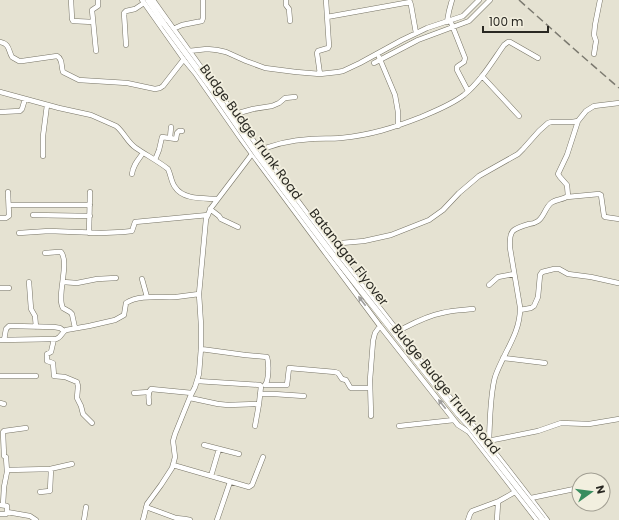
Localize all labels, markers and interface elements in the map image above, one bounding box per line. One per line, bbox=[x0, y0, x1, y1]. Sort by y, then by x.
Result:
scale bar bbox=[483, 8, 548, 34]
text: 100 m bbox=[489, 13, 523, 30]
street label: Budge Budge Trunk Road bbox=[195, 60, 307, 204]
street label: Batanagar Flyover bbox=[305, 204, 393, 310]
one-way arrow bbox=[358, 296, 366, 307]
street label: Budge Budge Trunk Road bbox=[387, 320, 505, 458]
one-way arrow bbox=[437, 398, 446, 409]
north arrow bbox=[571, 472, 611, 512]
text: N bbox=[592, 484, 609, 496]

